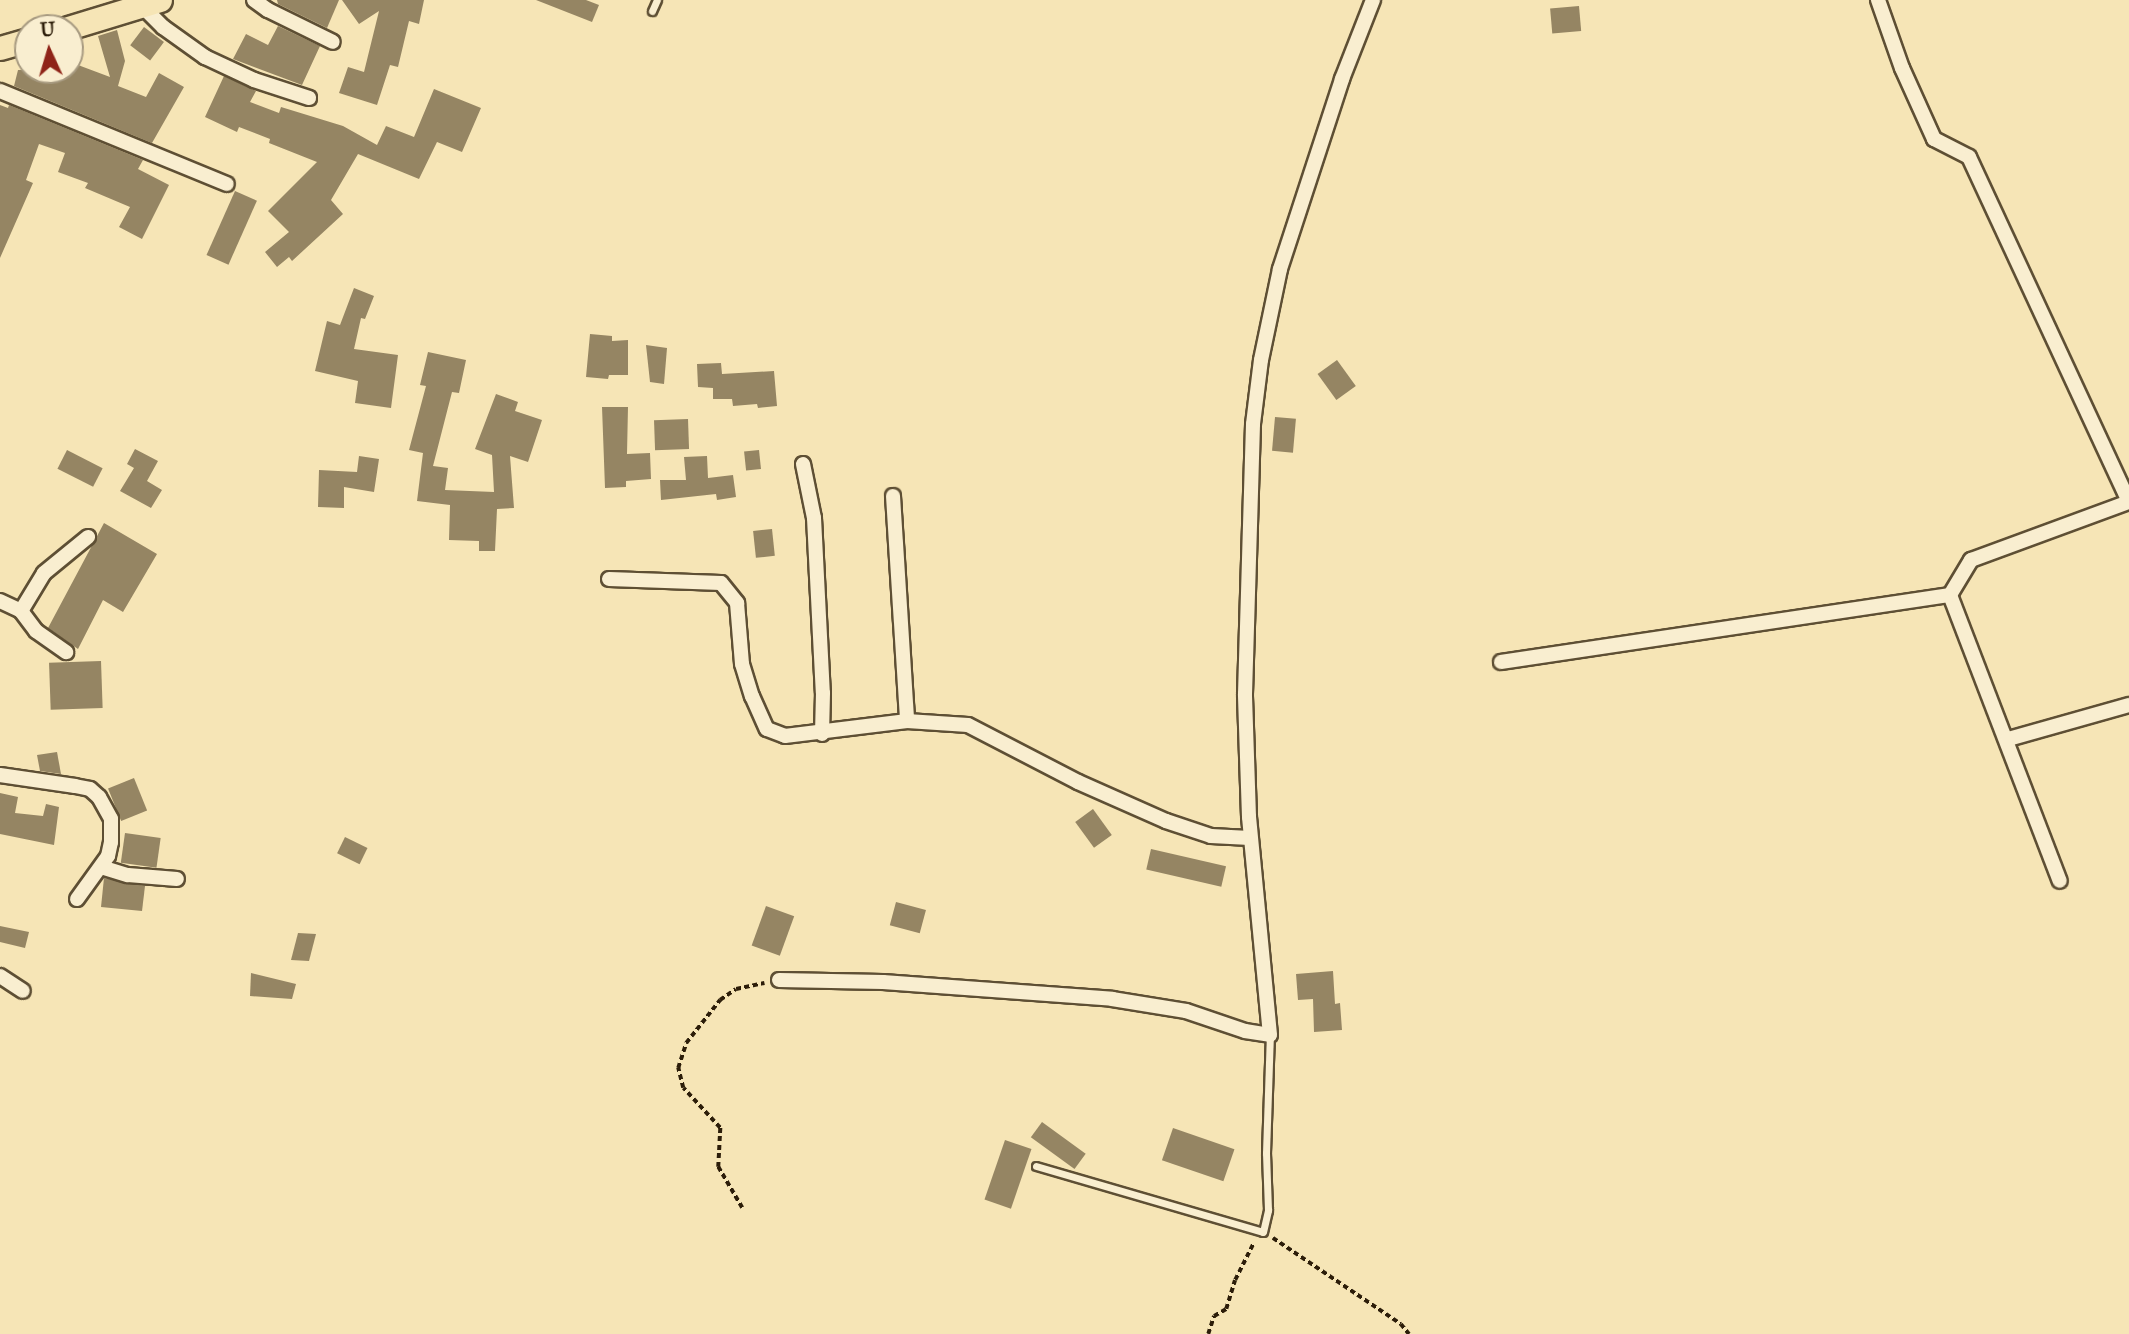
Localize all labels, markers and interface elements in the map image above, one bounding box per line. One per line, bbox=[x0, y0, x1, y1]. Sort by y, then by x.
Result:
north arrow bbox=[14, 14, 84, 84]
text: U bbox=[39, 18, 56, 42]

